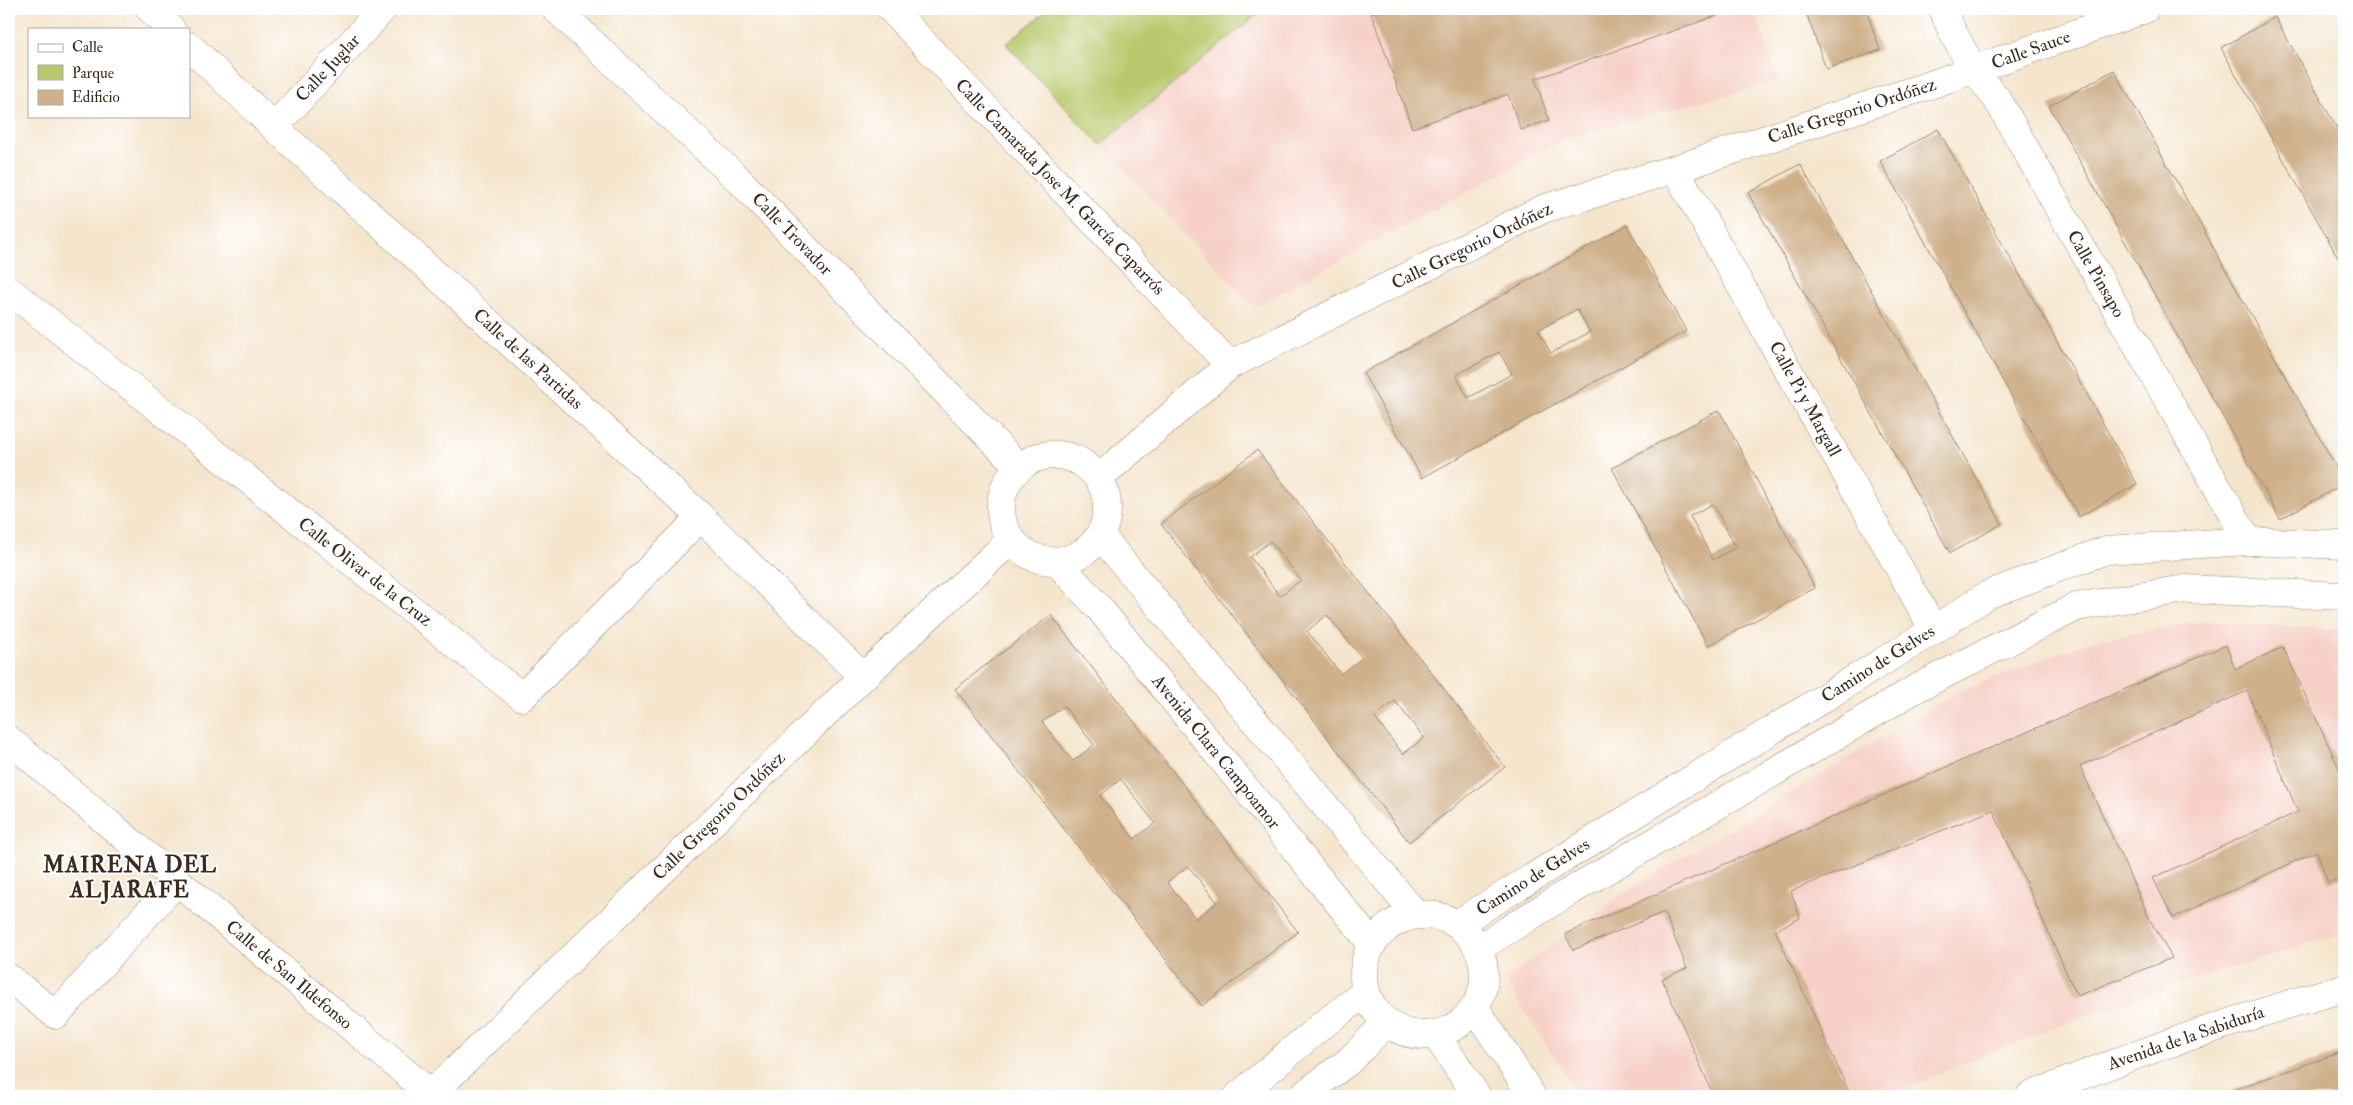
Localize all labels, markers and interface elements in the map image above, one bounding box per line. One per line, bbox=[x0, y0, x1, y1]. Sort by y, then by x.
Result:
street label: Calle Sauce bbox=[1988, 25, 2074, 75]
legend bbox=[28, 28, 190, 118]
street label: Calle Juglar bbox=[291, 29, 366, 107]
text: Calle bbox=[72, 38, 103, 57]
text: Parque bbox=[72, 64, 114, 83]
street label: Calle Gregorio Ordóñez bbox=[1765, 73, 1939, 149]
street label: Calle Camarada Jose M. García Caparrós bbox=[950, 74, 1170, 300]
text: Edificio bbox=[72, 88, 120, 107]
street label: Calle Trovador bbox=[747, 188, 838, 281]
street label: Calle Gregorio Ordóñez bbox=[1388, 197, 1556, 295]
street label: Calle Pinsapo bbox=[2062, 226, 2130, 322]
street label: Calle de las Partidas bbox=[468, 304, 588, 414]
street label: Calle Pi y Margall bbox=[1764, 337, 1846, 461]
street label: Calle Olivar de la Cruz bbox=[293, 512, 437, 632]
street label: Camino de Gelves bbox=[1817, 620, 1939, 708]
street label: Avenida Clara Campoamor bbox=[1146, 669, 1286, 834]
street label: Calle Gregorio Ordóñez bbox=[648, 746, 790, 885]
street label: Camino de Gelves bbox=[1472, 833, 1594, 921]
district label: MAIRENA DEL ALJARAFE bbox=[42, 851, 217, 905]
street label: Calle de San Ildefonso bbox=[221, 915, 357, 1035]
street label: Avenida de la Sabiduría bbox=[2104, 1000, 2268, 1076]

